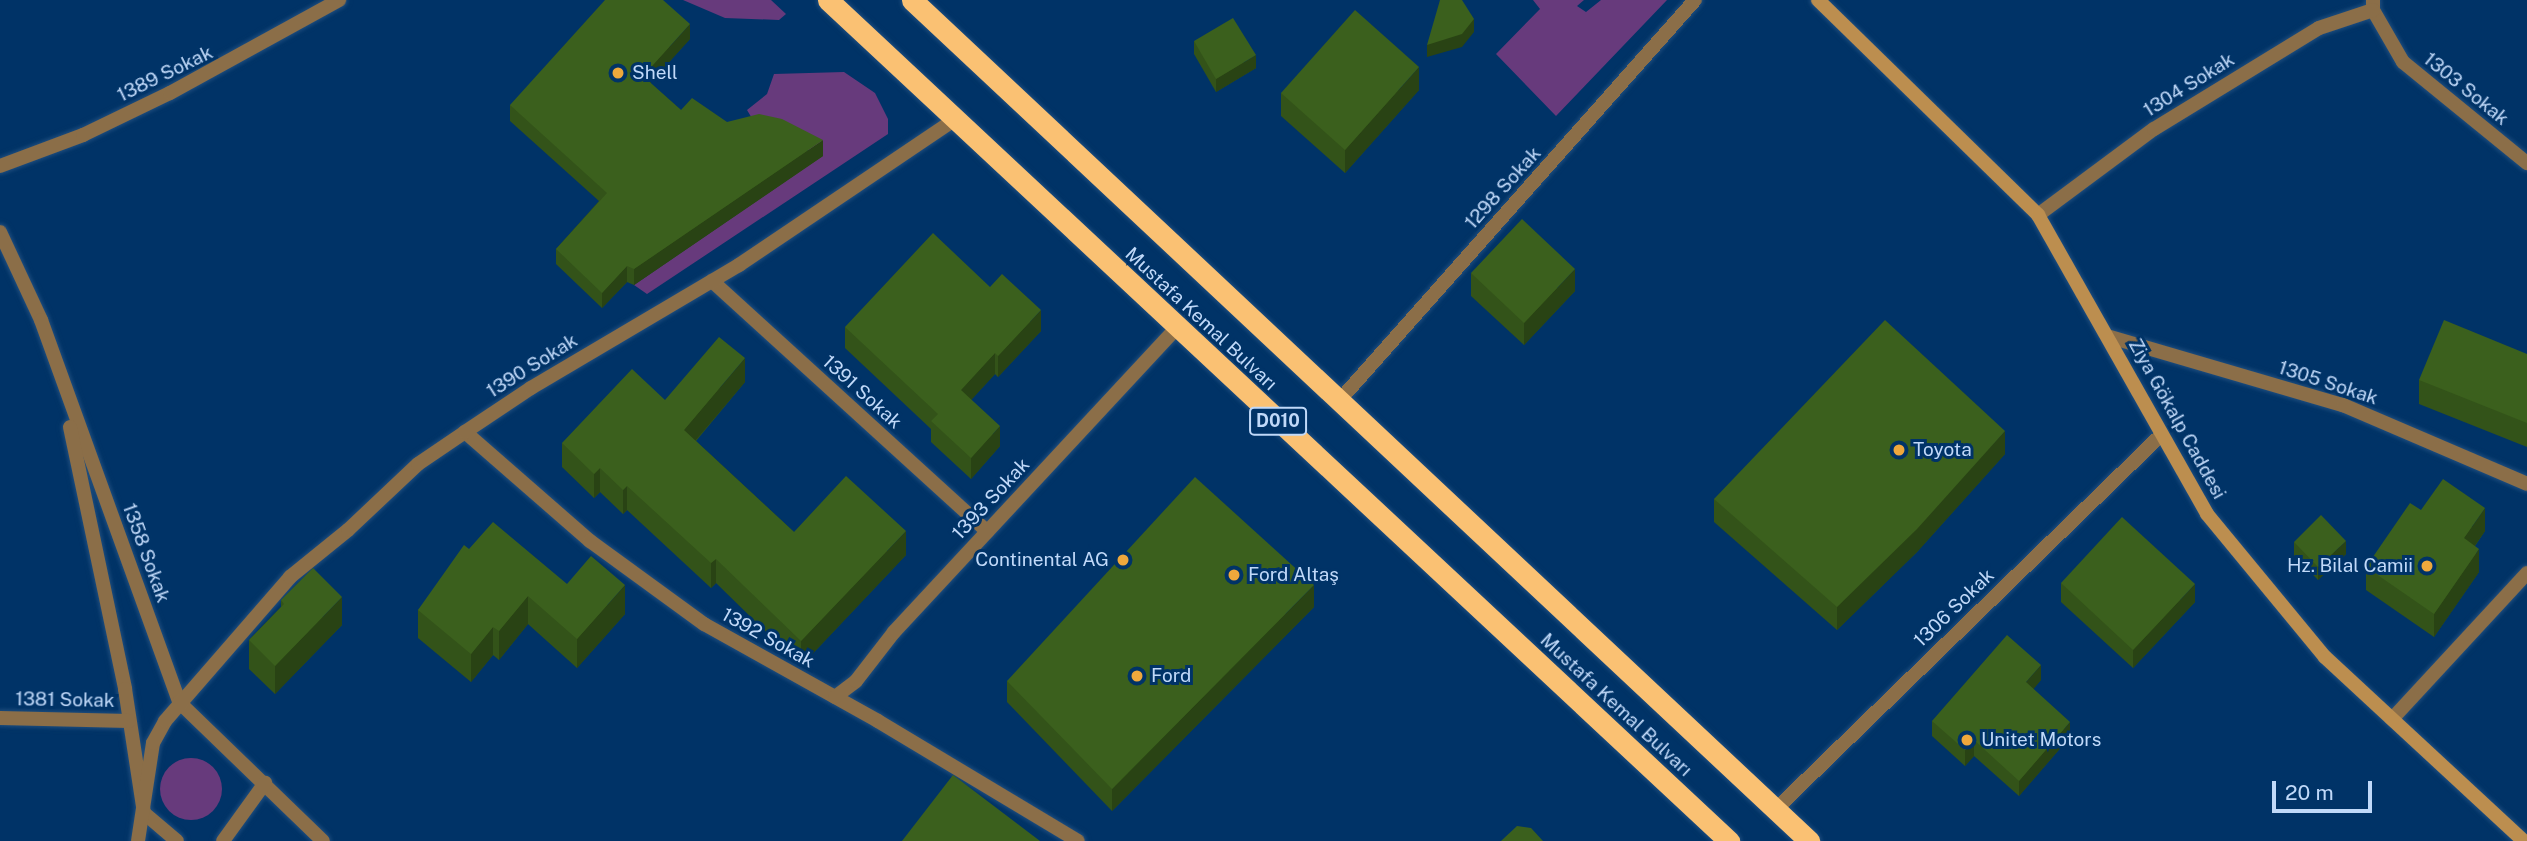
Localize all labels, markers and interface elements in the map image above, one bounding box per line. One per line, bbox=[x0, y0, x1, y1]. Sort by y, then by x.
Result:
street label: 1389 Sokak bbox=[114, 41, 216, 107]
street label: 1304 Sokak bbox=[2139, 48, 2239, 122]
street label: 1303 Sokak bbox=[2419, 48, 2513, 130]
place label: Shell bbox=[632, 62, 678, 84]
marker: Shell bbox=[610, 65, 626, 81]
street label: 1298 Sokak bbox=[1460, 142, 1546, 234]
street label: Mustafa Kemal Bulvarı bbox=[1120, 243, 1282, 395]
street label: 1390 Sokak bbox=[482, 329, 582, 403]
street label: Ziya Gökalp Caddesi bbox=[2123, 335, 2231, 503]
street label: 1391 Sokak bbox=[818, 350, 906, 434]
street label: 1305 Sokak bbox=[2275, 356, 2381, 410]
road number: D010 bbox=[1248, 407, 1308, 436]
place label: Toyota bbox=[1913, 439, 1972, 461]
marker: Toyota bbox=[1891, 442, 1907, 458]
street label: 1393 Sokak bbox=[948, 454, 1034, 544]
street label: 1358 Sokak bbox=[118, 500, 174, 606]
place label: Continental AG bbox=[975, 549, 1109, 571]
marker: Continental AG bbox=[1115, 552, 1131, 568]
place label: Hz. Bilal Camii bbox=[2287, 555, 2413, 577]
marker: Hz. Bilal Camii bbox=[2419, 558, 2435, 574]
place label: Ford Altaş bbox=[1248, 564, 1339, 586]
street label: 1306 Sokak bbox=[1909, 564, 1999, 652]
marker: Ford Altaş bbox=[1226, 567, 1242, 583]
street label: 1392 Sokak bbox=[718, 603, 818, 673]
street label: Mustafa Kemal Bulvarı bbox=[1535, 629, 1697, 781]
place label: Ford bbox=[1151, 665, 1191, 687]
marker: Ford bbox=[1129, 668, 1145, 684]
street label: 1381 Sokak bbox=[15, 688, 115, 712]
place label: Unitet Motors bbox=[1981, 729, 2101, 751]
marker: Unitet Motors bbox=[1959, 732, 1975, 748]
scale bar bbox=[2275, 768, 2375, 812]
text: 20 m bbox=[2285, 780, 2334, 805]

